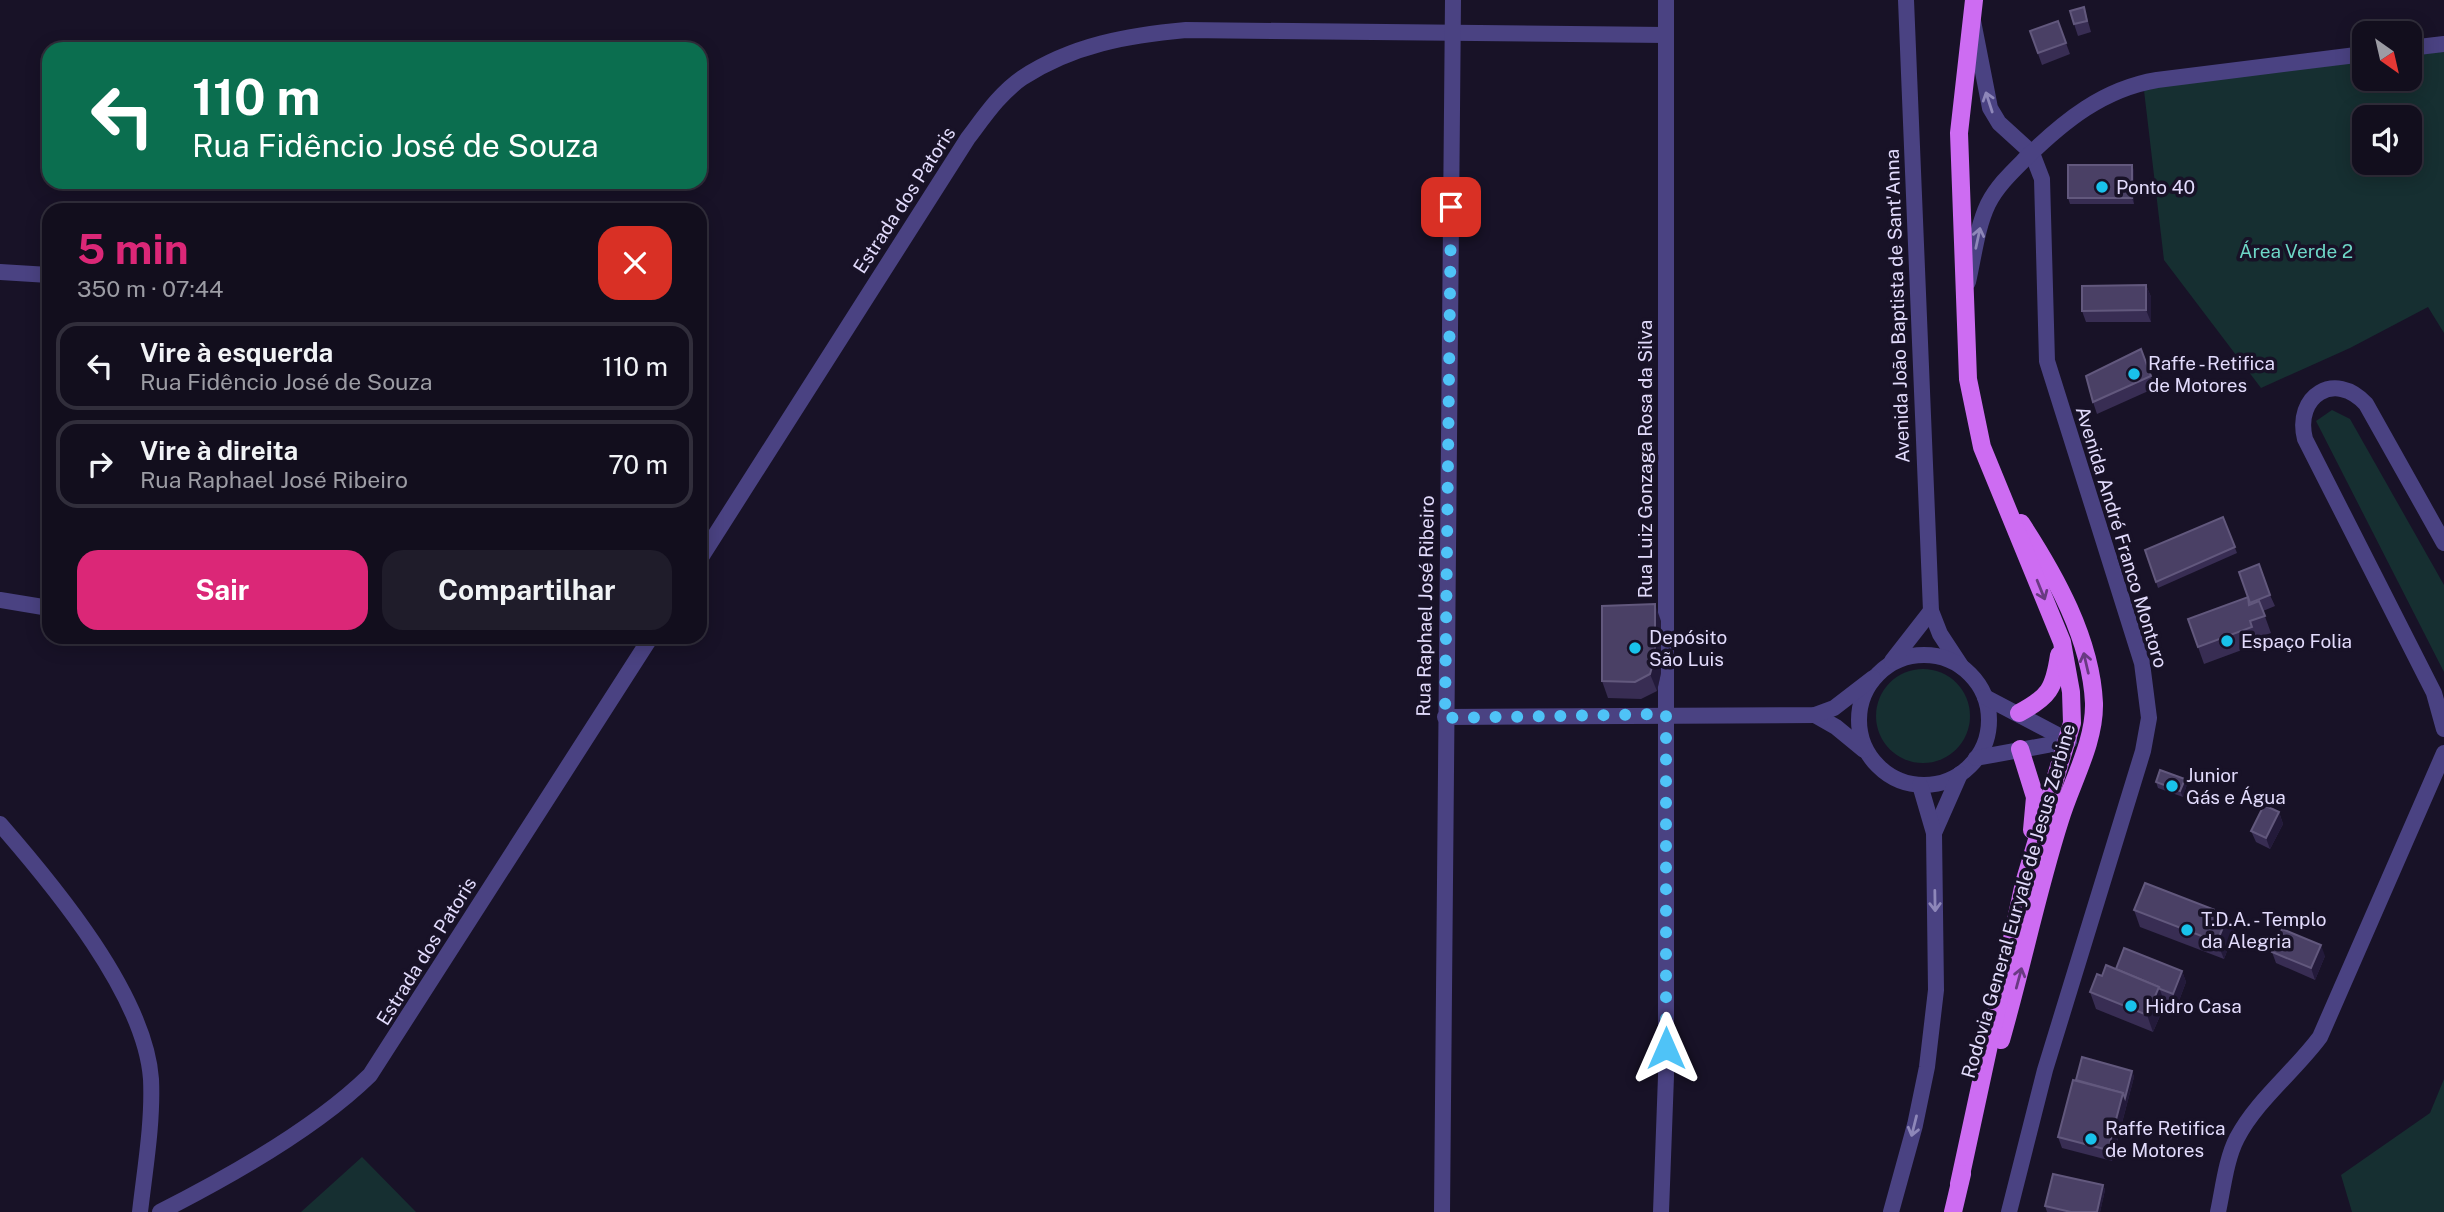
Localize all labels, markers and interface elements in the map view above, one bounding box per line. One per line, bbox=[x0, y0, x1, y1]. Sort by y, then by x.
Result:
north arrow bbox=[2352, 21, 2422, 91]
map controls bbox=[2352, 21, 2422, 175]
text: 110 m bbox=[192, 68, 320, 126]
icon: left bbox=[77, 70, 168, 161]
one-way arrow bbox=[1982, 91, 1994, 113]
button: sound bbox=[2352, 105, 2422, 175]
street label: Estrada dos Patoris bbox=[848, 123, 960, 277]
text: Rua Fidêncio José de Souza bbox=[192, 127, 599, 164]
street label: Avenida João Baptista de Sant'Anna bbox=[1881, 149, 1913, 463]
place label: Ponto 40 bbox=[2116, 176, 2195, 198]
pin bbox=[1421, 177, 1481, 237]
marker: Ponto 40 bbox=[2094, 179, 2110, 195]
icon: arrive bbox=[1432, 188, 1470, 226]
text: 5 min bbox=[77, 224, 189, 273]
button: close bbox=[598, 226, 672, 300]
one-way arrow bbox=[1971, 227, 1985, 250]
park label: Área Verde 2 bbox=[2239, 240, 2353, 262]
text: 350 m · 07:44 bbox=[77, 275, 224, 302]
street label: Rua Luiz Gonzaga Rosa da Silva bbox=[1634, 320, 1656, 598]
text: Vire à esquerda bbox=[140, 337, 333, 368]
icon: left bbox=[81, 347, 119, 385]
text: 110 m bbox=[602, 351, 668, 382]
place label: Raffe - Retifica de Motores bbox=[2148, 352, 2275, 396]
marker: Raffe - Retifica de Motores bbox=[2126, 366, 2142, 382]
text: Rua Fidêncio José de Souza bbox=[140, 368, 432, 395]
street label: Avenida André Franco Montoro bbox=[2072, 404, 2172, 670]
text: Vire à direita bbox=[140, 435, 298, 466]
icon: right bbox=[81, 445, 119, 483]
text: 70 m bbox=[608, 449, 668, 480]
text: Rua Raphael José Ribeiro bbox=[140, 466, 408, 493]
street label: Rua Raphael José Ribeiro bbox=[1412, 495, 1438, 717]
button: Sair bbox=[77, 550, 368, 630]
button: Compartilhar bbox=[382, 550, 672, 630]
one-way arrow bbox=[2035, 578, 2048, 600]
place label: Depósito São Luis bbox=[1649, 626, 1727, 670]
place label: Espaço Folia bbox=[2241, 630, 2352, 652]
marker: Espaço Folia bbox=[2219, 633, 2235, 649]
marker: Depósito São Luis bbox=[1627, 640, 1643, 656]
one-way arrow bbox=[2079, 652, 2092, 675]
street label: Rodovia General Euryale de Jesus Zerbine bbox=[1957, 721, 2079, 1081]
place label: Junior Gás e Água bbox=[2186, 764, 2286, 808]
marker: Junior Gás e Água bbox=[2164, 778, 2180, 794]
street label: Estrada dos Patoris bbox=[372, 873, 480, 1029]
one-way arrow bbox=[1928, 889, 1942, 912]
place label: T.D.A. - Templo da Alegria bbox=[2201, 908, 2326, 952]
marker: T.D.A. - Templo da Alegria bbox=[2179, 922, 2195, 938]
one-way arrow bbox=[2013, 967, 2026, 989]
place label: Hidro Casa bbox=[2145, 995, 2242, 1017]
marker: Hidro Casa bbox=[2123, 998, 2139, 1014]
position arrow bbox=[1629, 1011, 1703, 1085]
one-way arrow bbox=[1907, 1115, 1920, 1137]
place label: Raffe Retifica de Motores bbox=[2105, 1117, 2225, 1161]
marker: Raffe Retifica de Motores bbox=[2083, 1131, 2099, 1147]

